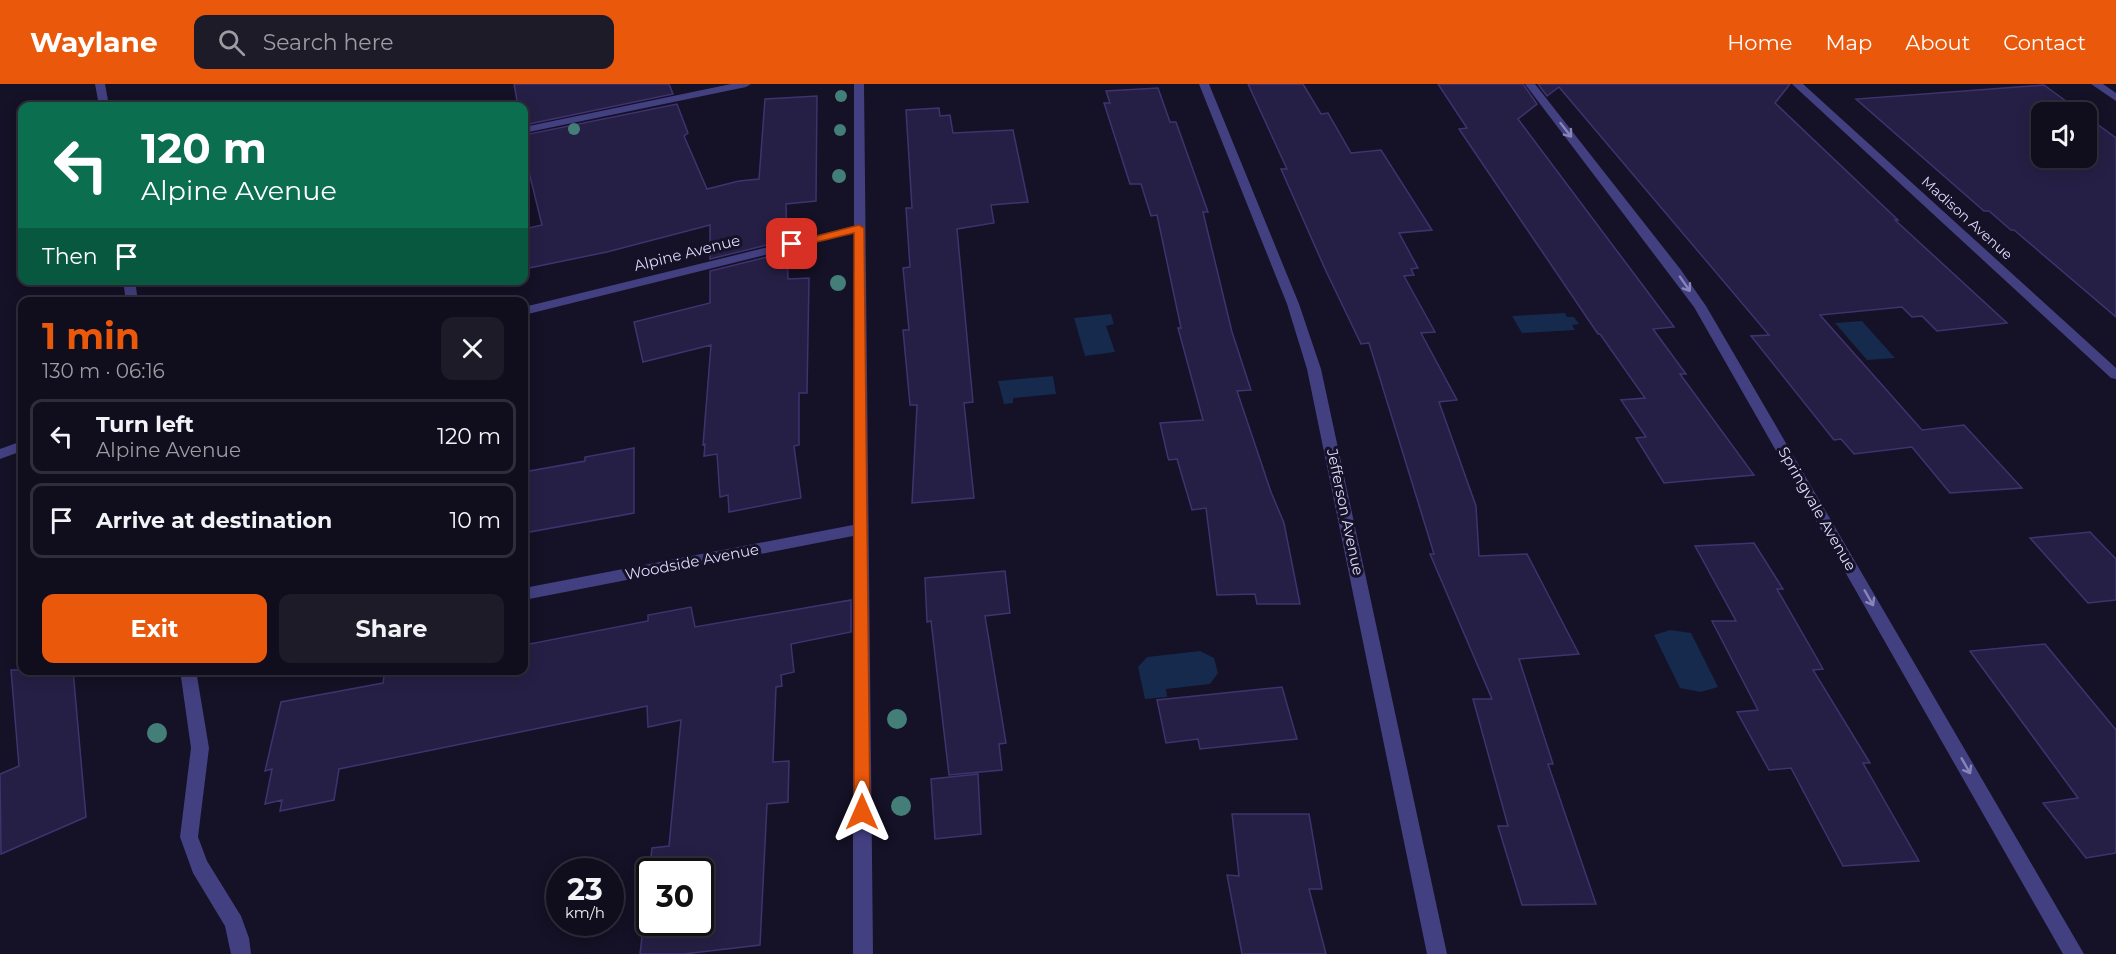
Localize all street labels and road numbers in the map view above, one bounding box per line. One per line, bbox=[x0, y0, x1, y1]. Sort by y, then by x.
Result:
street label: Madison Avenue bbox=[1918, 172, 2016, 264]
street label: Alpine Avenue bbox=[632, 230, 742, 275]
street label: Springvale Avenue bbox=[1774, 443, 1861, 574]
street label: Jefferson Avenue bbox=[1323, 446, 1368, 577]
street label: Woodside Avenue bbox=[623, 539, 760, 584]

